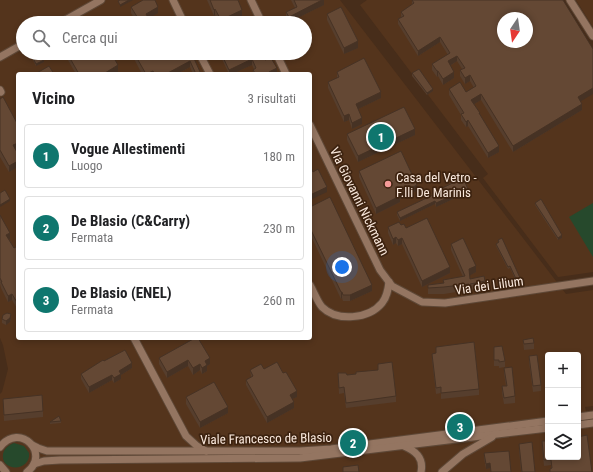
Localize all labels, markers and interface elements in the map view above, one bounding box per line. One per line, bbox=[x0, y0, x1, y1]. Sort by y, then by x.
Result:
north arrow bbox=[497, 12, 533, 48]
search box bbox=[16, 16, 312, 60]
icon: search bbox=[30, 27, 52, 49]
text: Cerca qui bbox=[62, 29, 118, 47]
text: Vicino bbox=[32, 88, 75, 108]
text: 3 risultati bbox=[248, 91, 296, 106]
pin: 1 bbox=[368, 122, 394, 152]
text: Vogue Allestimenti bbox=[71, 140, 185, 158]
street label: Via Giovanni Nickmann bbox=[327, 145, 392, 258]
text: 1 bbox=[43, 149, 49, 164]
text: 180 m bbox=[263, 149, 295, 164]
text: Luogo bbox=[71, 158, 103, 173]
place label: Casa del Vetro - F.lli De Marinis bbox=[396, 170, 477, 200]
marker: Casa del Vetro - F.lli De Marinis bbox=[383, 179, 393, 189]
text: De Blasio (C&Carry) bbox=[71, 212, 190, 230]
text: 2 bbox=[43, 221, 49, 236]
text: 230 m bbox=[263, 221, 295, 236]
text: Fermata bbox=[71, 230, 113, 245]
your location bbox=[332, 257, 352, 277]
street label: Via dei Lilium bbox=[454, 273, 524, 298]
text: De Blasio (ENEL) bbox=[71, 284, 172, 302]
text: 3 bbox=[43, 293, 49, 308]
text: 260 m bbox=[263, 293, 295, 308]
text: Fermata bbox=[71, 302, 113, 317]
map controls bbox=[545, 352, 581, 460]
button: + bbox=[545, 352, 581, 388]
button: − bbox=[545, 388, 581, 424]
pin: 3 bbox=[447, 412, 473, 442]
button: layers bbox=[545, 424, 581, 460]
pin: 2 bbox=[340, 428, 366, 458]
street label: Viale Francesco de Blasio bbox=[200, 430, 332, 447]

